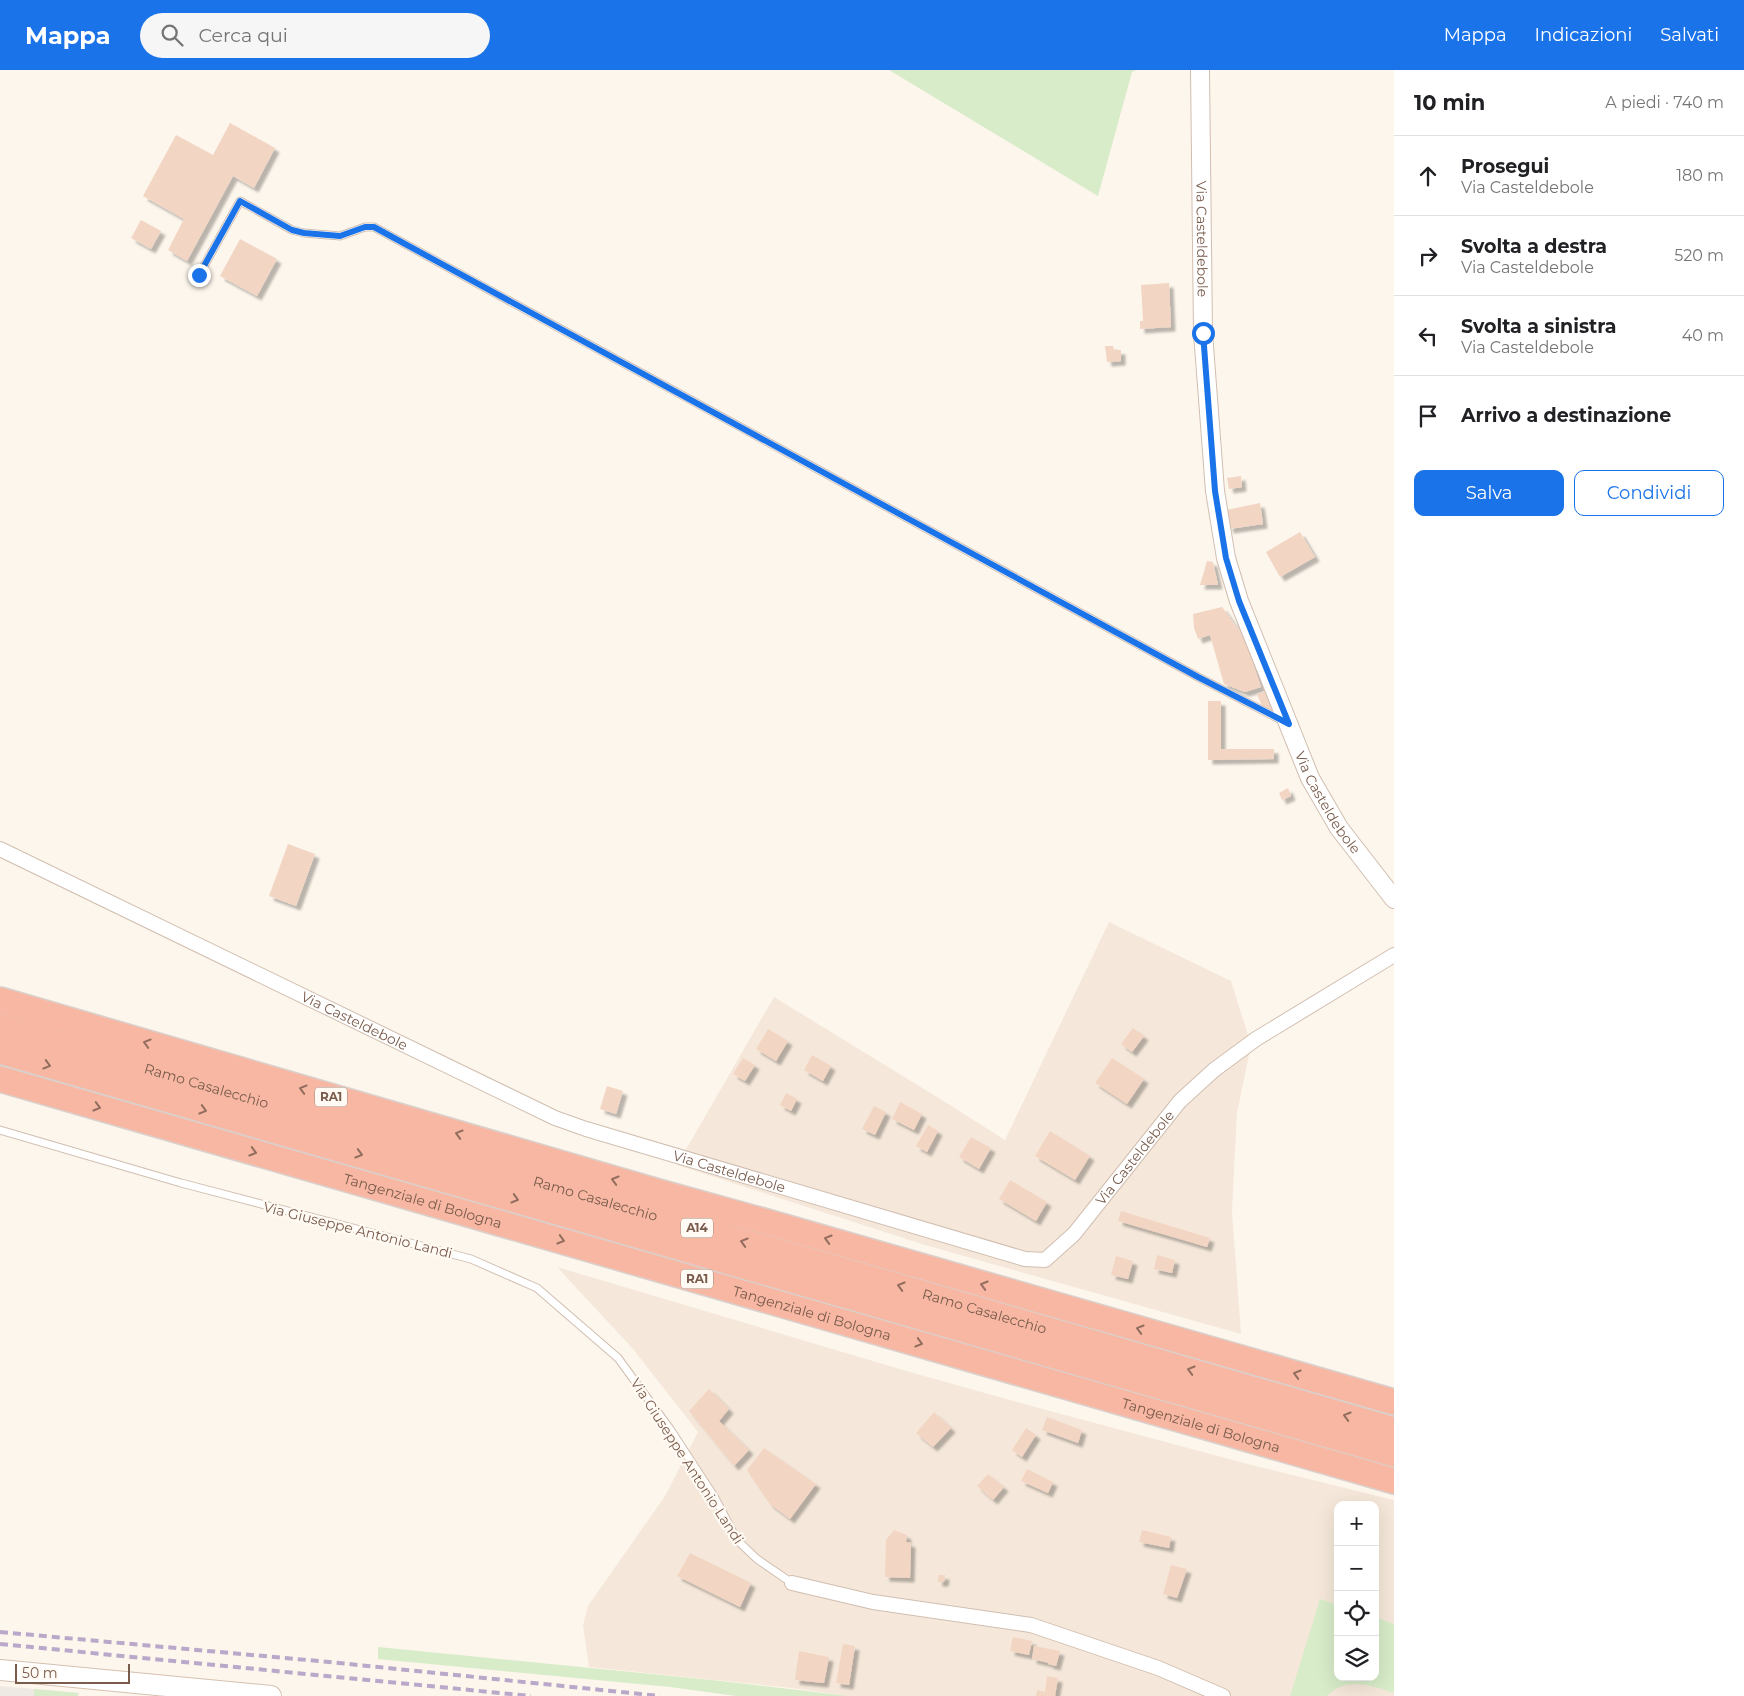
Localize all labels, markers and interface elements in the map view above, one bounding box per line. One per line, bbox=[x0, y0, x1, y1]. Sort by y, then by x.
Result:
search box bbox=[140, 13, 490, 58]
text: Mappa bbox=[25, 21, 110, 50]
icon: search bbox=[158, 21, 186, 49]
text: Cerca qui bbox=[198, 24, 288, 47]
text: Mappa bbox=[1444, 24, 1507, 46]
text: Indicazioni bbox=[1535, 24, 1632, 46]
text: Salvati bbox=[1660, 24, 1719, 46]
text: 10 min bbox=[1414, 90, 1485, 115]
text: A piedi · 740 m bbox=[1605, 93, 1724, 112]
text: Prosegui bbox=[1461, 155, 1549, 178]
icon: ahead bbox=[1414, 162, 1442, 190]
text: 180 m bbox=[1676, 166, 1724, 185]
text: Via Casteldebole bbox=[1461, 178, 1594, 197]
street label: Via Casteldebole bbox=[1192, 181, 1212, 297]
text: Svolta a destra bbox=[1461, 235, 1607, 258]
icon: right bbox=[1414, 242, 1442, 270]
text: 520 m bbox=[1674, 246, 1724, 265]
text: Via Casteldebole bbox=[1461, 258, 1594, 277]
route end bbox=[188, 264, 211, 287]
text: Svolta a sinistra bbox=[1461, 315, 1616, 338]
route start bbox=[1192, 322, 1215, 345]
icon: left bbox=[1414, 322, 1442, 350]
text: 40 m bbox=[1682, 326, 1724, 345]
text: Via Casteldebole bbox=[1461, 338, 1594, 357]
icon: arrive bbox=[1414, 402, 1442, 430]
text: Arrivo a destinazione bbox=[1461, 404, 1671, 427]
button: Salva bbox=[1414, 470, 1564, 516]
button: Condividi bbox=[1574, 470, 1724, 516]
street label: Via Casteldebole bbox=[1291, 748, 1365, 858]
street label: Via Casteldebole bbox=[298, 987, 411, 1054]
one-way arrow bbox=[144, 1039, 152, 1049]
one-way arrow bbox=[42, 1059, 50, 1069]
street label: Ramo Casalecchio bbox=[142, 1059, 271, 1112]
one-way arrow bbox=[300, 1084, 308, 1094]
road number: RA1 bbox=[315, 1088, 347, 1106]
one-way arrow bbox=[93, 1101, 101, 1111]
one-way arrow bbox=[198, 1104, 207, 1114]
street label: Via Casteldebole bbox=[1091, 1107, 1178, 1209]
one-way arrow bbox=[456, 1130, 464, 1140]
one-way arrow bbox=[249, 1146, 258, 1157]
street label: Via Casteldebole bbox=[671, 1146, 788, 1197]
one-way arrow bbox=[355, 1149, 363, 1159]
street label: Tangenziale di Bologna bbox=[341, 1170, 504, 1232]
street label: Ramo Casalecchio bbox=[531, 1172, 660, 1225]
one-way arrow bbox=[612, 1175, 620, 1185]
one-way arrow bbox=[511, 1194, 519, 1204]
street label: Via Giuseppe Antonio Landi bbox=[262, 1198, 454, 1262]
road number: A14 bbox=[681, 1218, 713, 1238]
one-way arrow bbox=[556, 1235, 565, 1245]
one-way arrow bbox=[825, 1235, 833, 1245]
one-way arrow bbox=[741, 1237, 749, 1247]
road number: RA1 bbox=[681, 1270, 713, 1288]
one-way arrow bbox=[981, 1280, 989, 1290]
street label: Tangenziale di Bologna bbox=[731, 1282, 893, 1345]
one-way arrow bbox=[897, 1282, 905, 1292]
street label: Ramo Casalecchio bbox=[920, 1285, 1049, 1338]
one-way arrow bbox=[1137, 1325, 1145, 1335]
one-way arrow bbox=[915, 1337, 923, 1348]
one-way arrow bbox=[1188, 1366, 1196, 1376]
one-way arrow bbox=[1293, 1369, 1301, 1379]
street label: Via Giuseppe Antonio Landi bbox=[627, 1375, 747, 1547]
street label: Tangenziale di Bologna bbox=[1120, 1394, 1282, 1457]
one-way arrow bbox=[1343, 1411, 1352, 1422]
map controls bbox=[1334, 1501, 1379, 1681]
button: + bbox=[1334, 1501, 1379, 1546]
button: − bbox=[1334, 1546, 1379, 1591]
button: locate bbox=[1334, 1591, 1379, 1636]
button: layers bbox=[1334, 1636, 1379, 1681]
scale bar bbox=[15, 1661, 130, 1684]
text: 50 m bbox=[22, 1664, 58, 1682]

